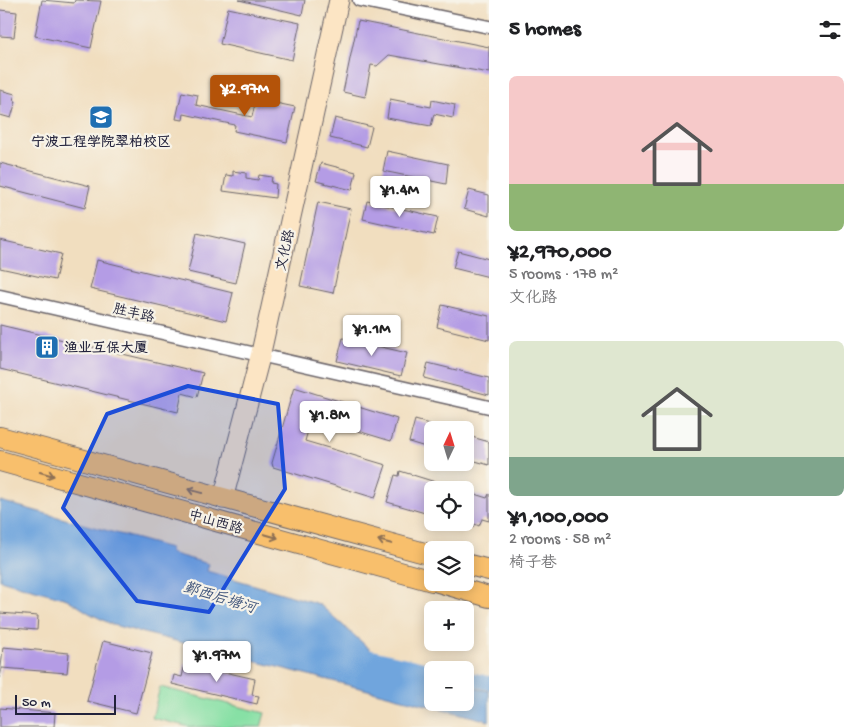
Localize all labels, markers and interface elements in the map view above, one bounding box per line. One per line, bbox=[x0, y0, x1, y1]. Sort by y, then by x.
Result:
icon: filters bbox=[816, 16, 844, 44]
text: 5 homes bbox=[509, 18, 581, 43]
pin: ¥2.97M bbox=[204, 74, 286, 117]
text: ¥2.97M bbox=[221, 81, 269, 100]
school or university icon: 宁波工程学院翠柏校区 bbox=[88, 104, 114, 130]
icon: home bbox=[632, 109, 722, 199]
place label: 宁波工程学院翠柏校区 bbox=[31, 134, 171, 152]
pin: ¥1.4M bbox=[365, 176, 435, 218]
text: ¥1.4M bbox=[381, 182, 419, 201]
street label: 文化路 bbox=[272, 228, 299, 273]
text: ¥2,970,000 bbox=[509, 241, 611, 266]
text: 5 rooms · 178 m² bbox=[509, 266, 618, 285]
text: 文化路 bbox=[509, 290, 557, 309]
street label: 胜丰路 bbox=[111, 300, 156, 327]
pin: ¥1.1M bbox=[337, 314, 407, 357]
text: ¥1.1M bbox=[354, 321, 390, 340]
building icon: 渔业互保大厦 bbox=[34, 334, 60, 360]
place label: 渔业互保大厦 bbox=[64, 340, 148, 358]
icon: home bbox=[632, 374, 722, 464]
pin: ¥1.8M bbox=[295, 400, 365, 443]
text: ¥1.8M bbox=[311, 407, 349, 426]
north arrow bbox=[424, 421, 474, 471]
map controls bbox=[424, 421, 474, 711]
one-way arrow bbox=[39, 469, 55, 479]
button: locate bbox=[424, 481, 474, 531]
one-way arrow bbox=[187, 485, 203, 495]
text: ¥1,100,000 bbox=[509, 506, 609, 531]
street label: 中山西路 bbox=[186, 507, 245, 539]
text: 2 rooms · 58 m² bbox=[509, 531, 611, 550]
one-way arrow bbox=[262, 532, 278, 541]
one-way arrow bbox=[378, 537, 394, 547]
button: layers bbox=[424, 541, 474, 591]
text: 椅子巷 bbox=[509, 555, 557, 574]
water label: 鄞西后塘河 bbox=[181, 578, 261, 619]
button: + bbox=[424, 601, 474, 651]
pin: ¥1.97M bbox=[176, 640, 258, 683]
text: ¥1.97M bbox=[194, 647, 240, 666]
button: − bbox=[424, 661, 474, 711]
scale bar bbox=[15, 692, 116, 715]
text: 50 m bbox=[22, 695, 51, 712]

